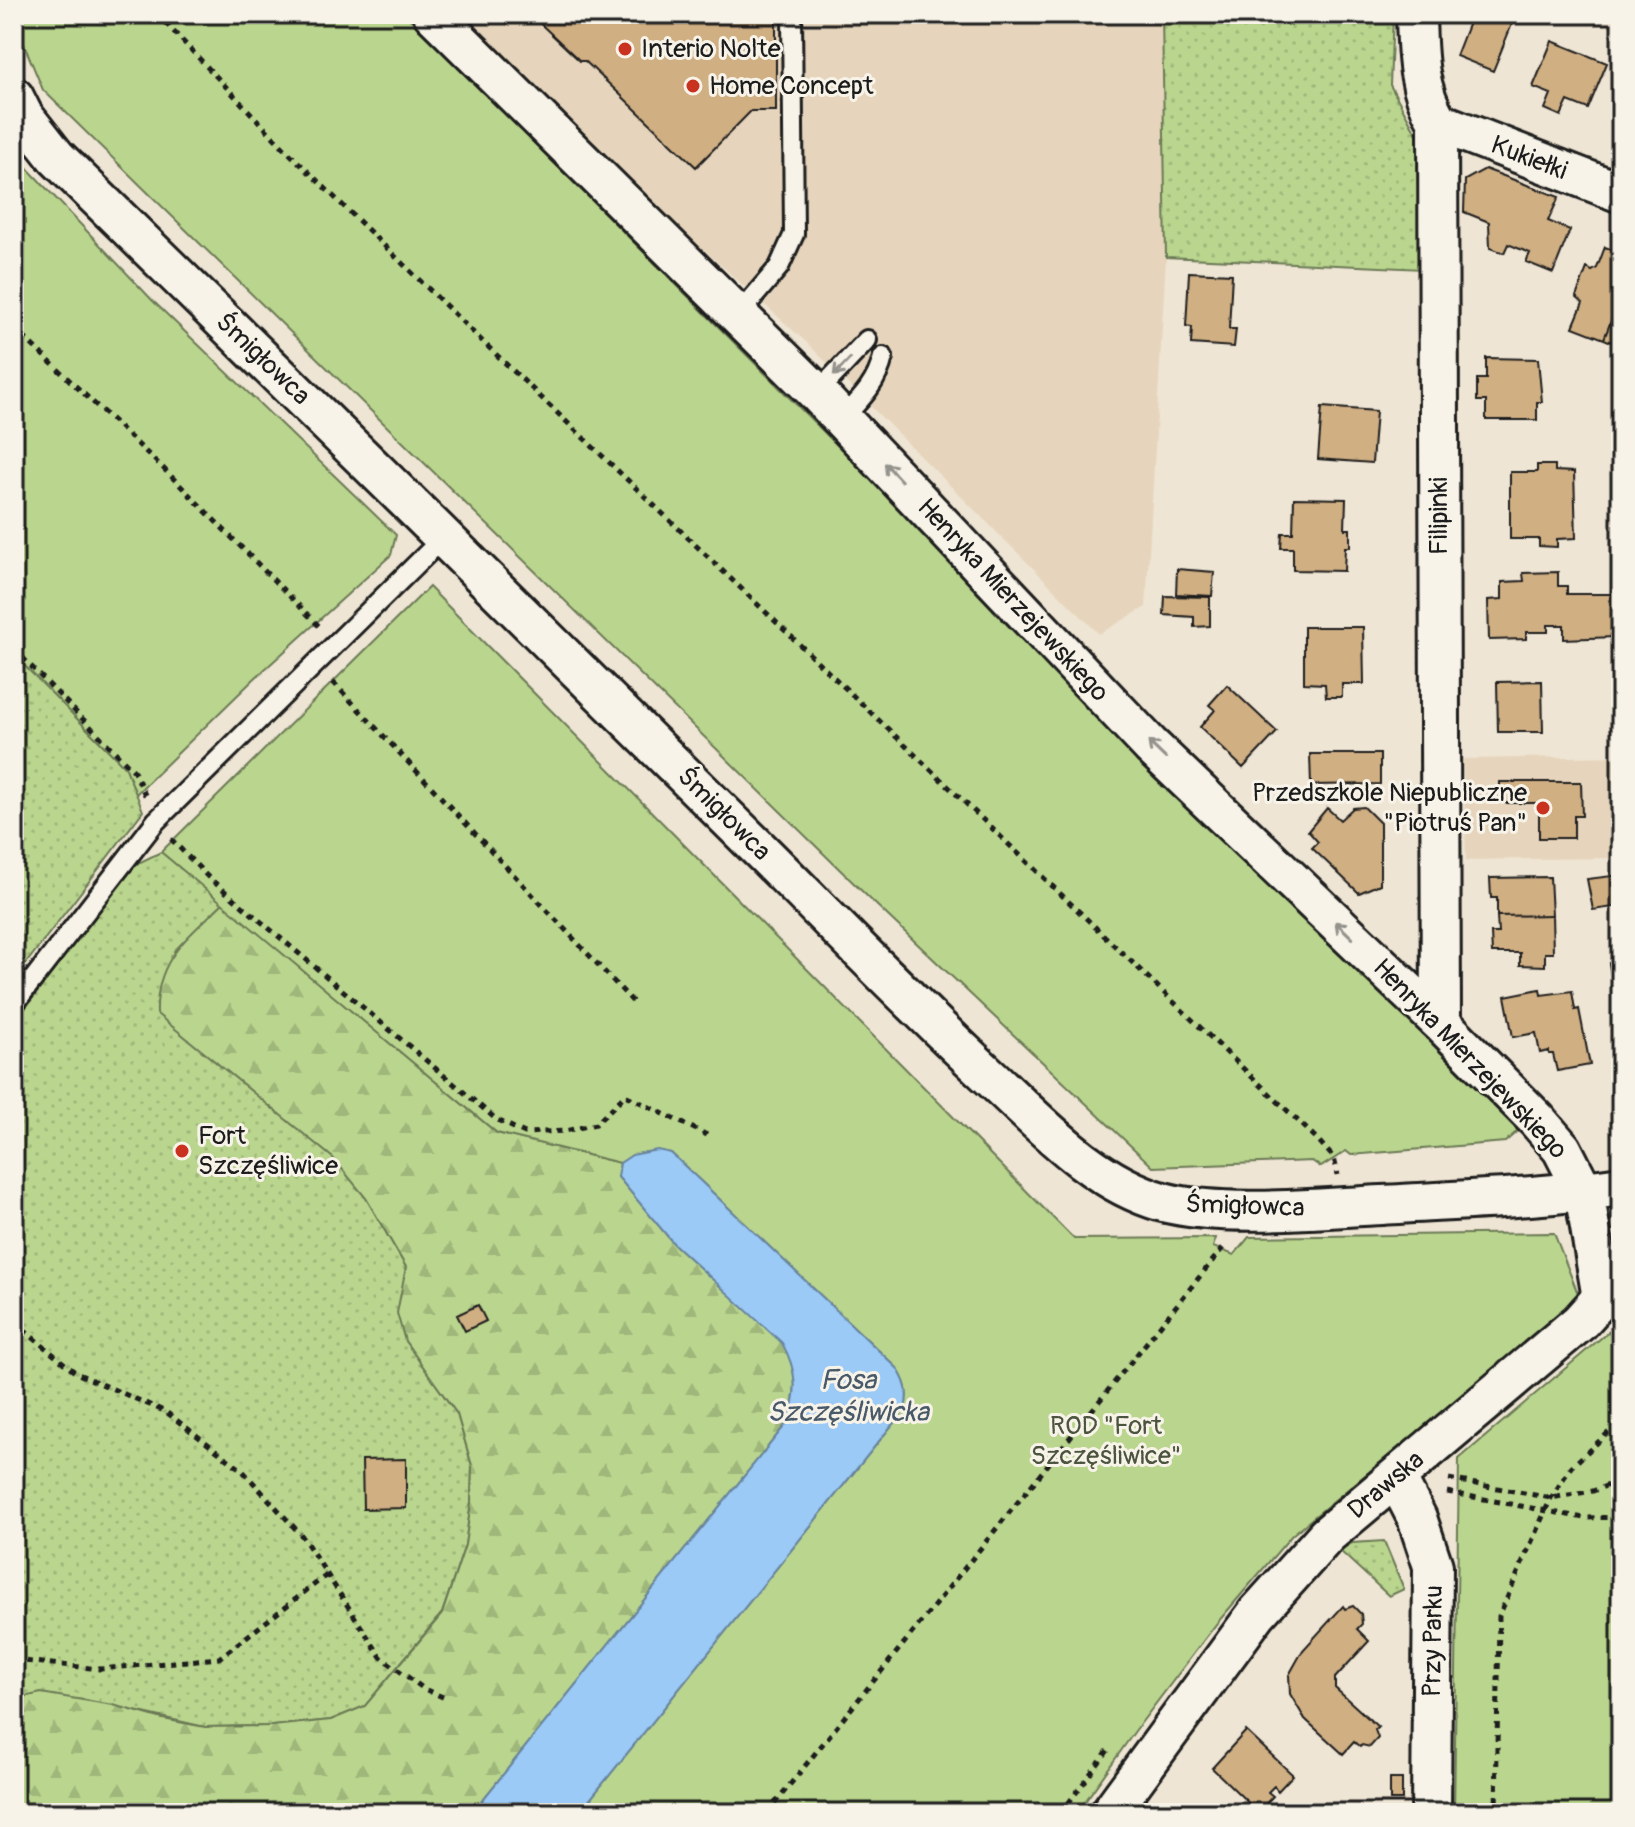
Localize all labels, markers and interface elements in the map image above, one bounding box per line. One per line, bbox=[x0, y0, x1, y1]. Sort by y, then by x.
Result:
place label: Interio Nolte bbox=[641, 33, 781, 65]
marker: Interio Nolte bbox=[616, 40, 634, 58]
place label: Home Concept bbox=[709, 70, 874, 102]
marker: Home Concept bbox=[684, 77, 702, 95]
street label: Kukiełki bbox=[1486, 129, 1572, 187]
street label: Śmigłowca bbox=[209, 306, 317, 412]
one-way arrow bbox=[833, 357, 852, 376]
one-way arrow bbox=[884, 463, 903, 482]
street label: Filipinki bbox=[1423, 477, 1455, 555]
street label: Henryka Mierzejewskiego bbox=[910, 492, 1116, 708]
one-way arrow bbox=[1147, 741, 1167, 760]
street label: Śmigłowca bbox=[671, 761, 777, 867]
place label: Przedszkole Niepubliczne "Piotruś Pan" bbox=[1252, 777, 1527, 839]
marker: Przedszkole Niepubliczne "Piotruś Pan" bbox=[1534, 799, 1552, 817]
one-way arrow bbox=[1335, 921, 1355, 940]
street label: Henryka Mierzejewskiego bbox=[1366, 952, 1574, 1166]
place label: Fort Szczęśliwice bbox=[198, 1120, 338, 1182]
marker: Fort Szczęśliwice bbox=[173, 1142, 191, 1160]
street label: Śmigłowca bbox=[1185, 1188, 1305, 1224]
water label: Fosa Szczęśliwicka bbox=[767, 1363, 931, 1430]
park label: ROD "Fort Szczęśliwice" bbox=[1031, 1410, 1181, 1472]
street label: Drawska bbox=[1341, 1444, 1431, 1526]
street label: Przy Parku bbox=[1416, 1585, 1450, 1697]

